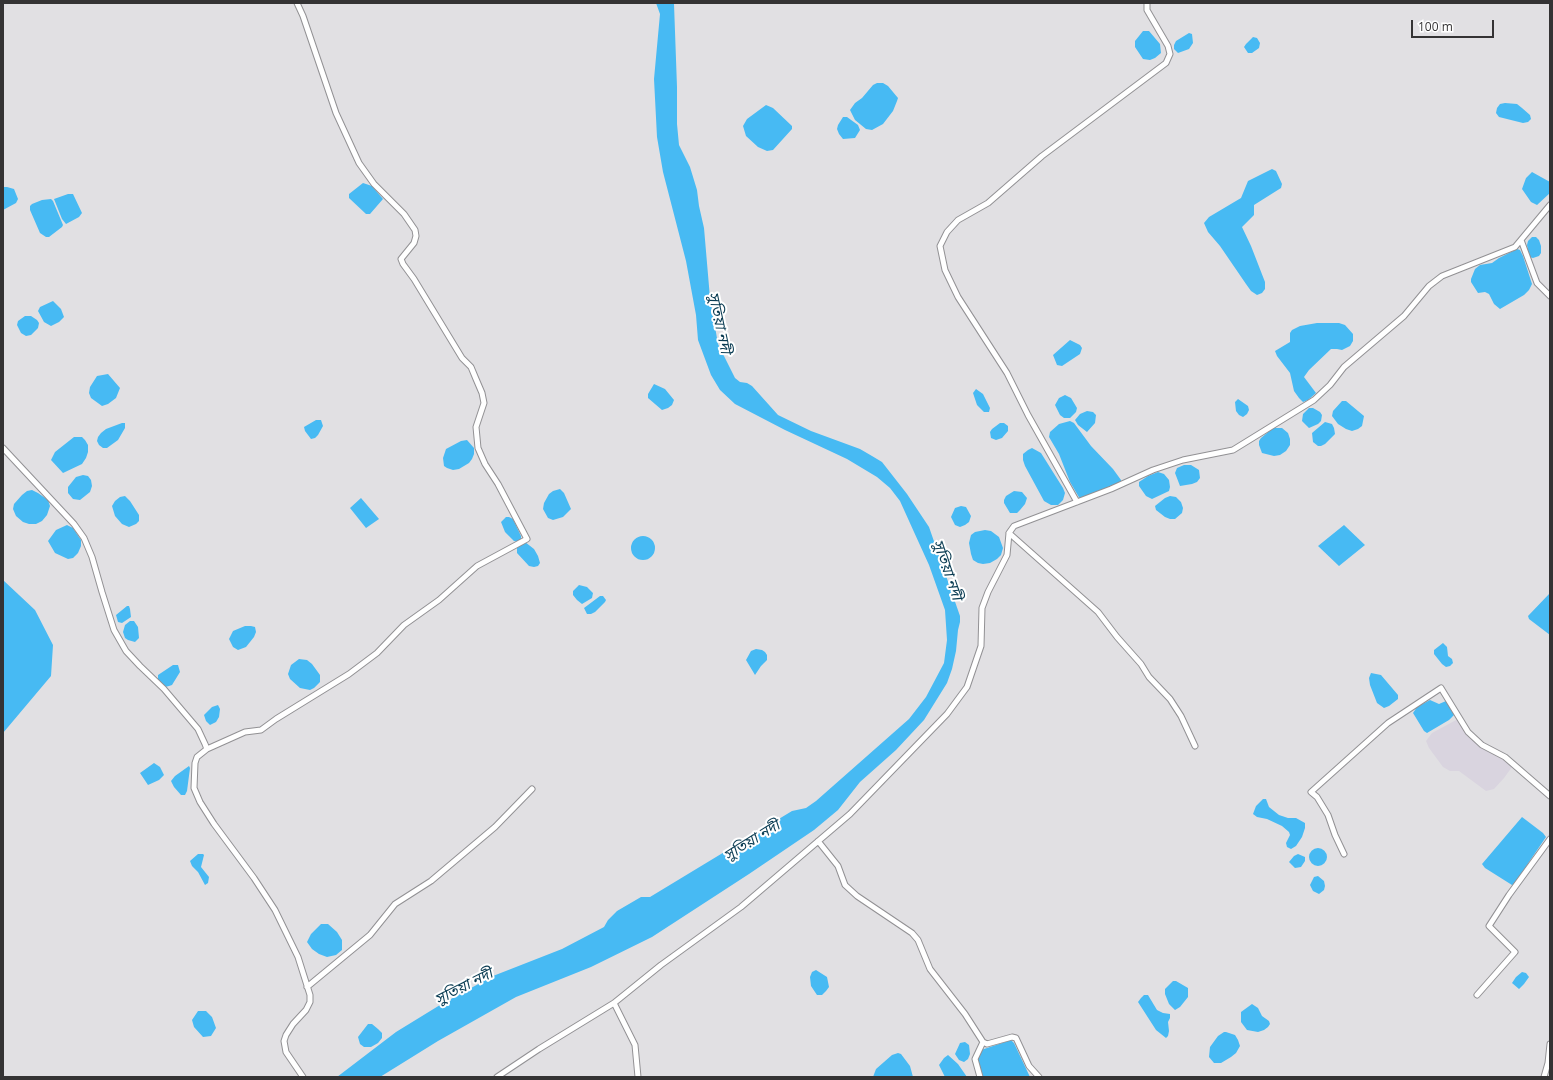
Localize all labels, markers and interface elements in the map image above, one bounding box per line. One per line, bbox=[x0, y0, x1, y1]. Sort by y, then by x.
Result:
scale bar bbox=[1413, 12, 1496, 38]
text: 100 m bbox=[1418, 18, 1453, 35]
water label: সুতিয়া নদী bbox=[704, 291, 734, 355]
water label: সুতিয়া নদী bbox=[928, 538, 966, 602]
water label: সুতিয়া নদী bbox=[721, 817, 783, 865]
water label: সুতিয়া নদী bbox=[432, 965, 496, 1009]

